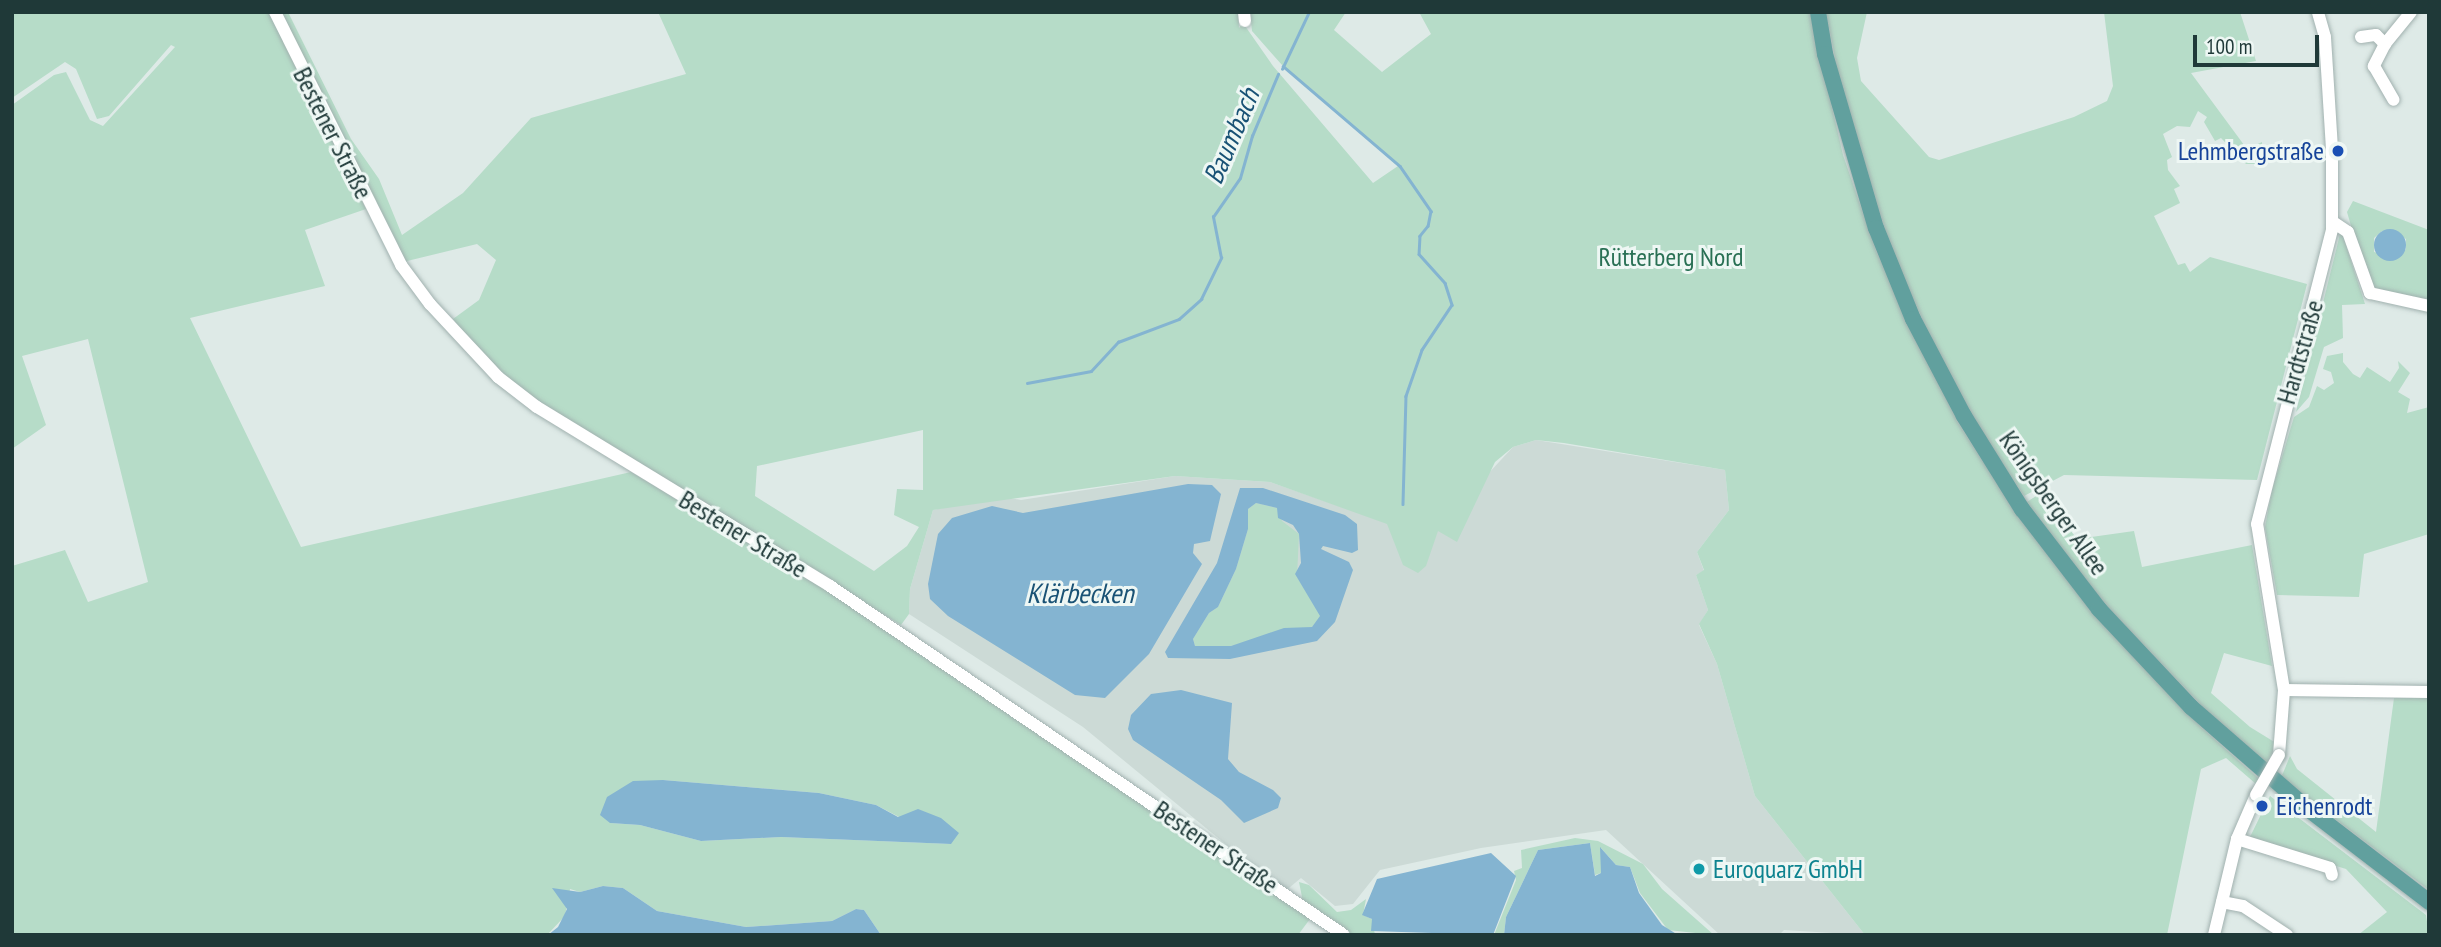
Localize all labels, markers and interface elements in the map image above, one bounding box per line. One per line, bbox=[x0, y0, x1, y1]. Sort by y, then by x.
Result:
scale bar bbox=[2196, 21, 2322, 65]
text: 100 m bbox=[2206, 33, 2252, 60]
street label: Bestener Straße bbox=[287, 62, 379, 204]
water label: Baumbach bbox=[1196, 83, 1266, 189]
place label: Lehmbergstraße bbox=[2178, 135, 2324, 167]
marker: Lehmbergstraße bbox=[2330, 143, 2346, 159]
park label: Rütterberg Nord bbox=[1598, 241, 1744, 273]
street label: Hardtstraße bbox=[2270, 296, 2330, 408]
street label: Königsberger Allee bbox=[1993, 425, 2115, 581]
street label: Bestener Straße bbox=[673, 484, 813, 584]
water label: Klärbecken bbox=[1026, 576, 1134, 610]
place label: Eichenrodt bbox=[2276, 790, 2372, 822]
street label: Bestener Straße bbox=[1148, 794, 1284, 900]
marker: Eichenrodt bbox=[2254, 798, 2270, 814]
place label: Euroquarz GmbH bbox=[1713, 853, 1864, 885]
marker: Euroquarz GmbH bbox=[1691, 861, 1707, 877]

